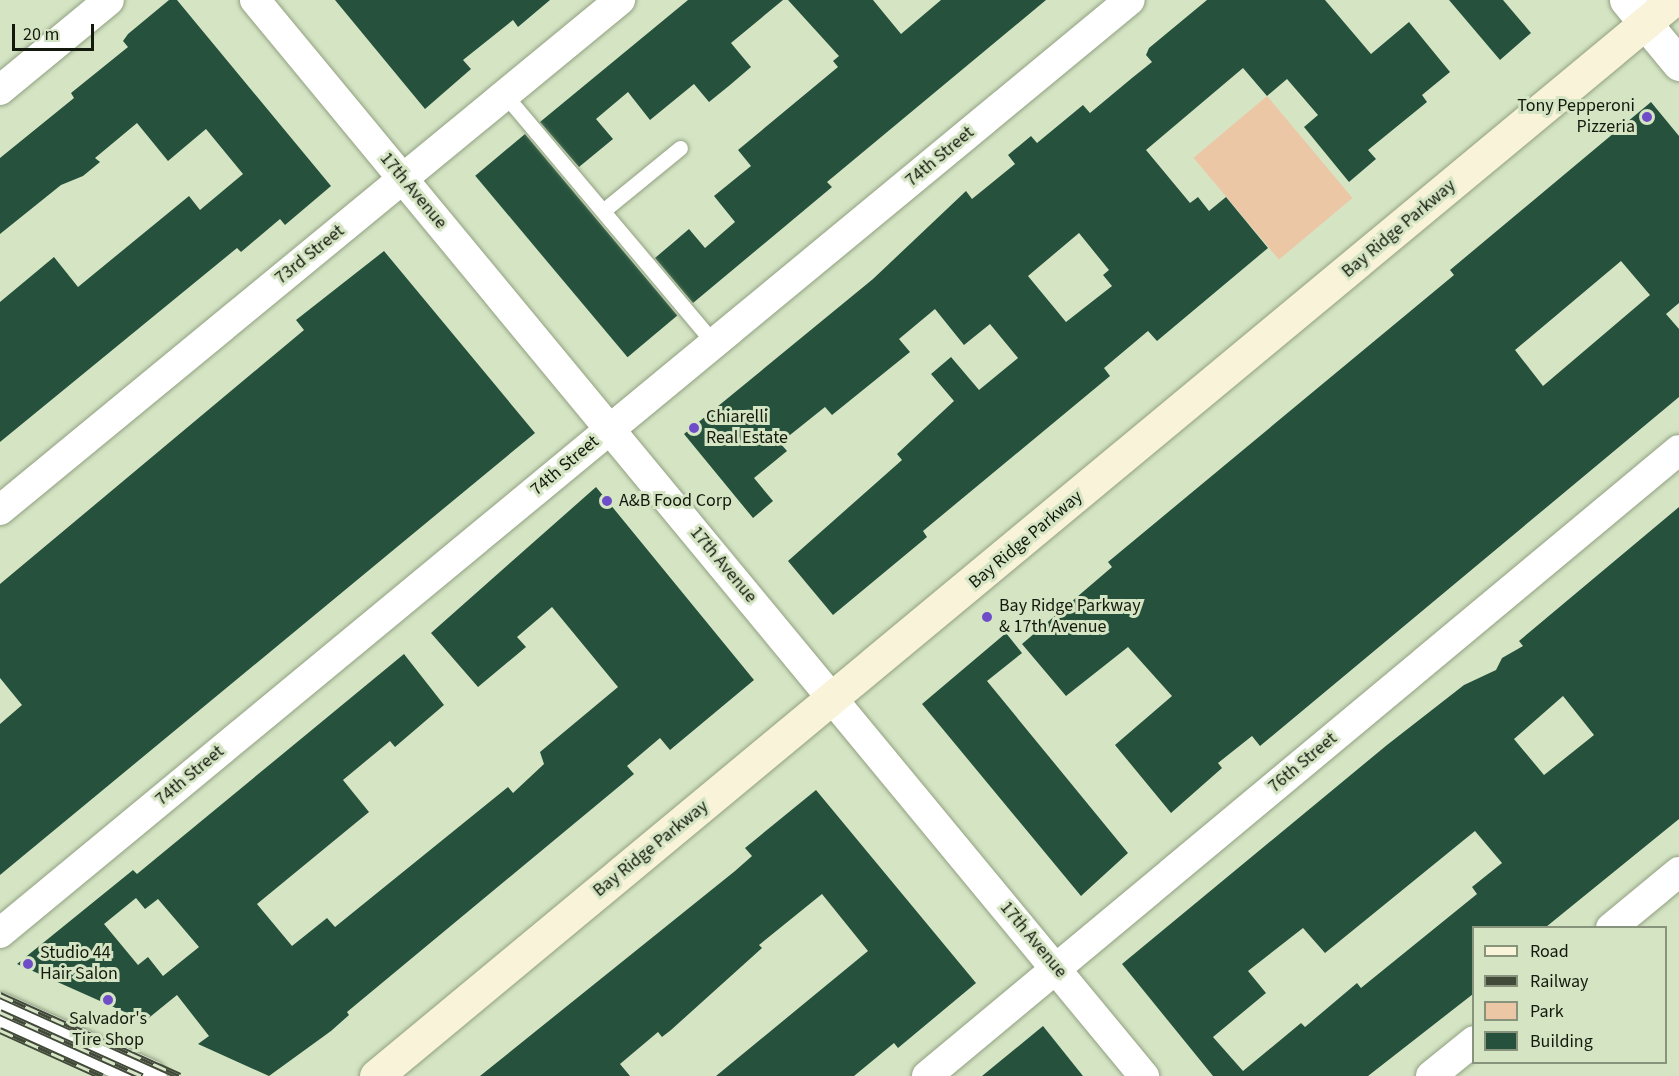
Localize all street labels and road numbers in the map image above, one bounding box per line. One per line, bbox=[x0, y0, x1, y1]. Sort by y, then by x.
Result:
street label: 74th Street bbox=[901, 122, 979, 192]
street label: 17th Avenue bbox=[375, 148, 451, 234]
street label: Bay Ridge Parkway bbox=[1338, 175, 1460, 283]
street label: 73rd Street bbox=[271, 221, 349, 289]
street label: 74th Street bbox=[526, 431, 604, 501]
street label: Bay Ridge Parkway bbox=[965, 486, 1087, 594]
street label: 17th Avenue bbox=[685, 522, 761, 608]
street label: 76th Street bbox=[1264, 728, 1342, 798]
street label: 74th Street bbox=[151, 741, 229, 811]
street label: Bay Ridge Parkway bbox=[589, 796, 713, 902]
street label: 17th Avenue bbox=[995, 897, 1071, 983]

